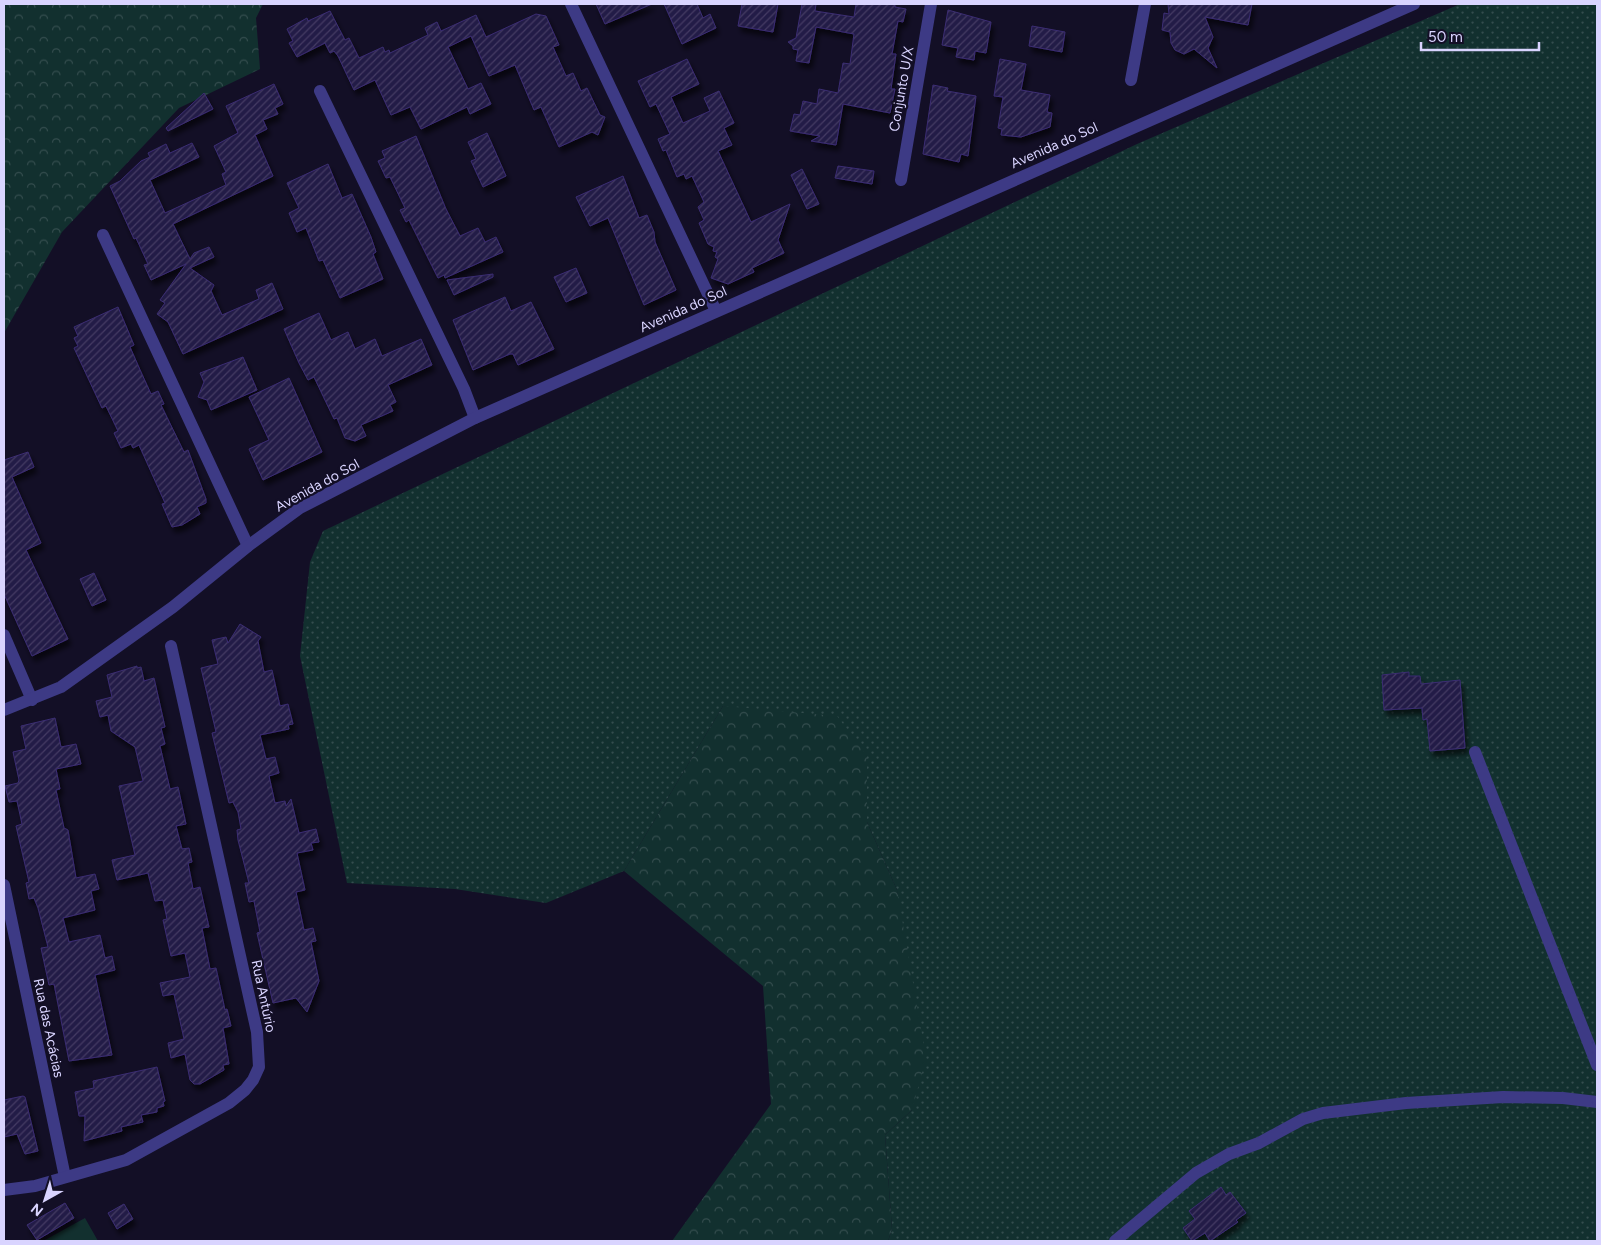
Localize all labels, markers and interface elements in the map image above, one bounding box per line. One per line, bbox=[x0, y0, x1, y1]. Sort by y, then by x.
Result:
scale bar bbox=[1421, 20, 1538, 52]
text: 50 m bbox=[1428, 28, 1463, 46]
street label: Conjunto U/X bbox=[886, 45, 917, 133]
street label: Avenida do Sol bbox=[1008, 119, 1100, 172]
street label: Avenida do Sol bbox=[637, 283, 729, 336]
street label: Avenida do Sol bbox=[272, 455, 362, 516]
street label: Rua Antúrio bbox=[248, 958, 279, 1034]
street label: Rua das Acácias bbox=[30, 977, 67, 1079]
north arrow bbox=[20, 1175, 70, 1225]
text: N bbox=[28, 1200, 47, 1220]

